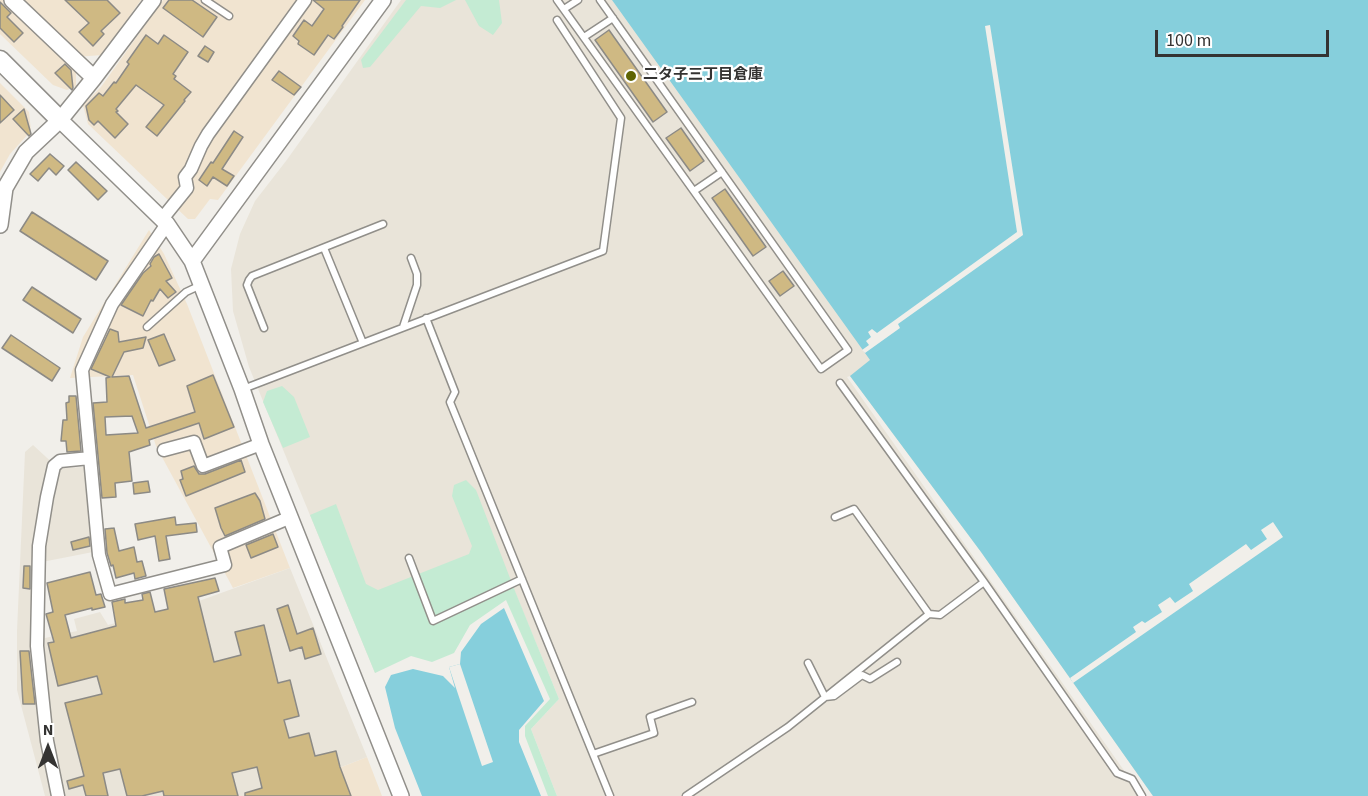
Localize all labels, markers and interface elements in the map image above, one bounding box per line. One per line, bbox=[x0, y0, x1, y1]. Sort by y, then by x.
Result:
scale bar bbox=[1158, 18, 1332, 56]
text: 100 m bbox=[1166, 28, 1211, 53]
place label: 二タ子三丁目倉庫 bbox=[643, 67, 763, 85]
marker: 二タ子三丁目倉庫 bbox=[624, 69, 638, 83]
north arrow bbox=[18, 718, 78, 778]
text: N bbox=[43, 719, 53, 741]

